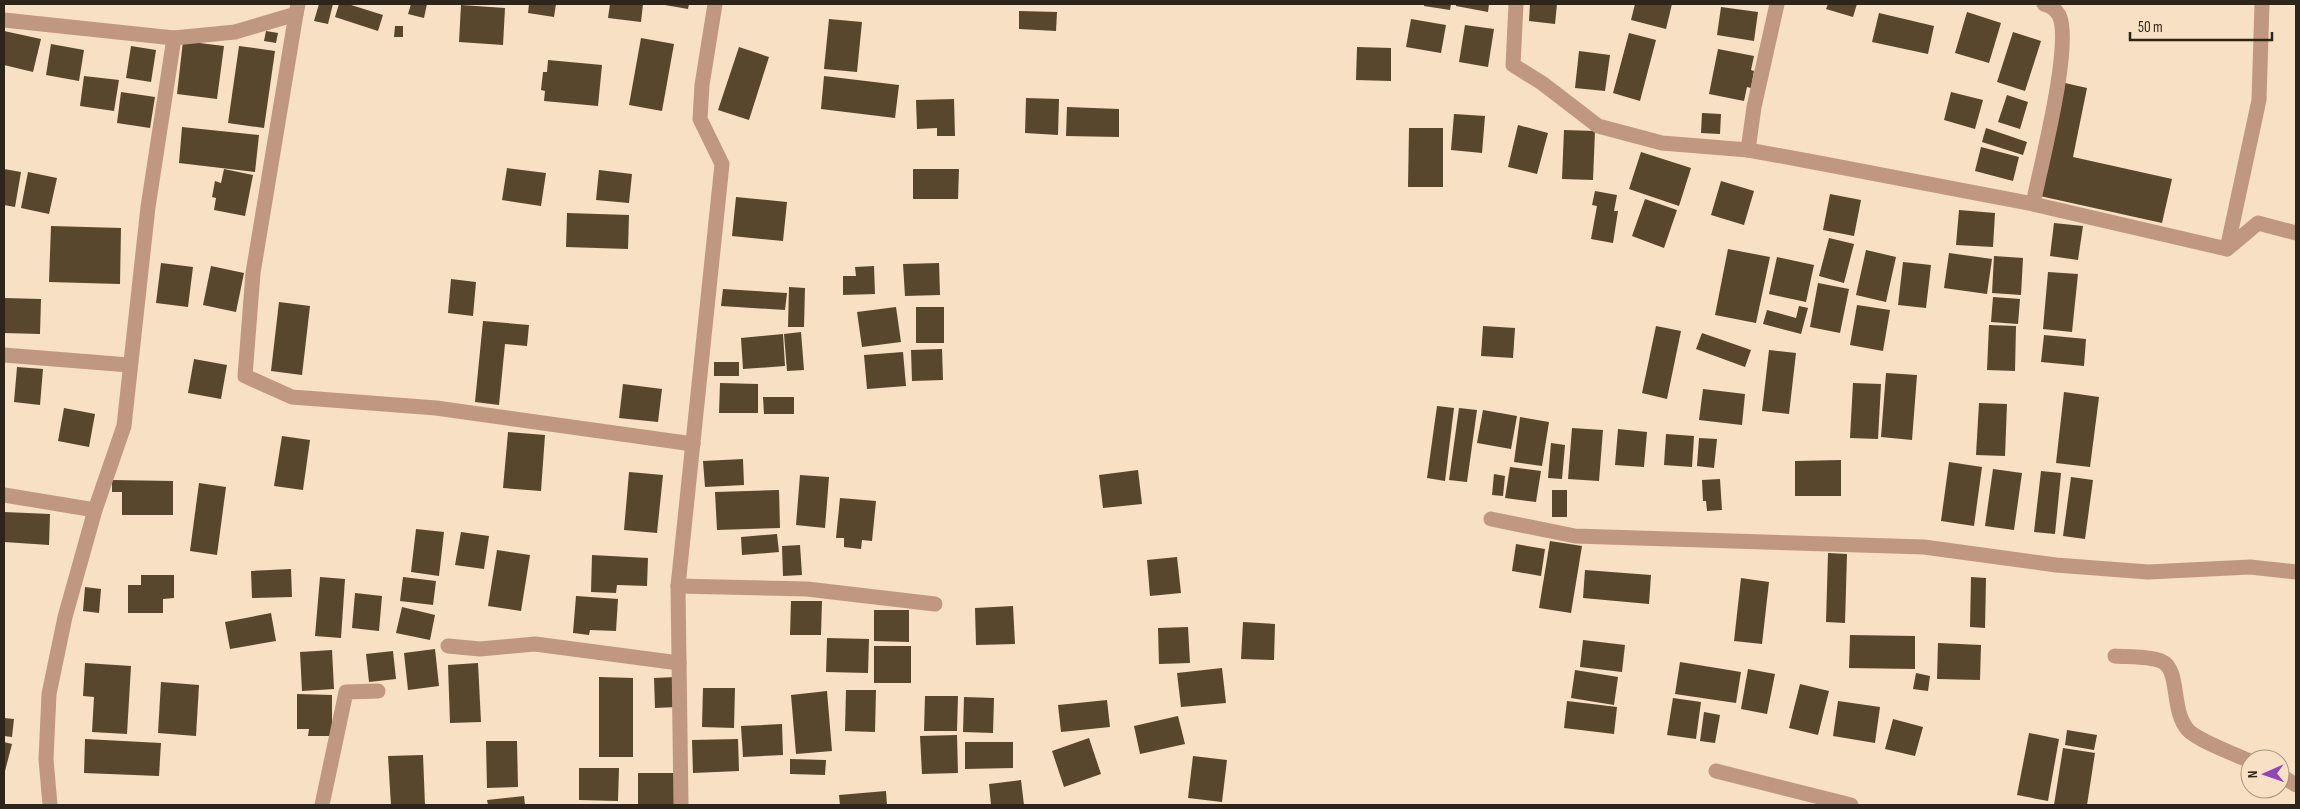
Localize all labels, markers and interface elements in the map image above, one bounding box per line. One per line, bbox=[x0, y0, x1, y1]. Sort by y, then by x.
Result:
scale bar bbox=[2130, 10, 2272, 42]
text: 50 m bbox=[2138, 18, 2163, 37]
north arrow bbox=[2240, 749, 2290, 799]
text: N bbox=[2244, 770, 2261, 778]

